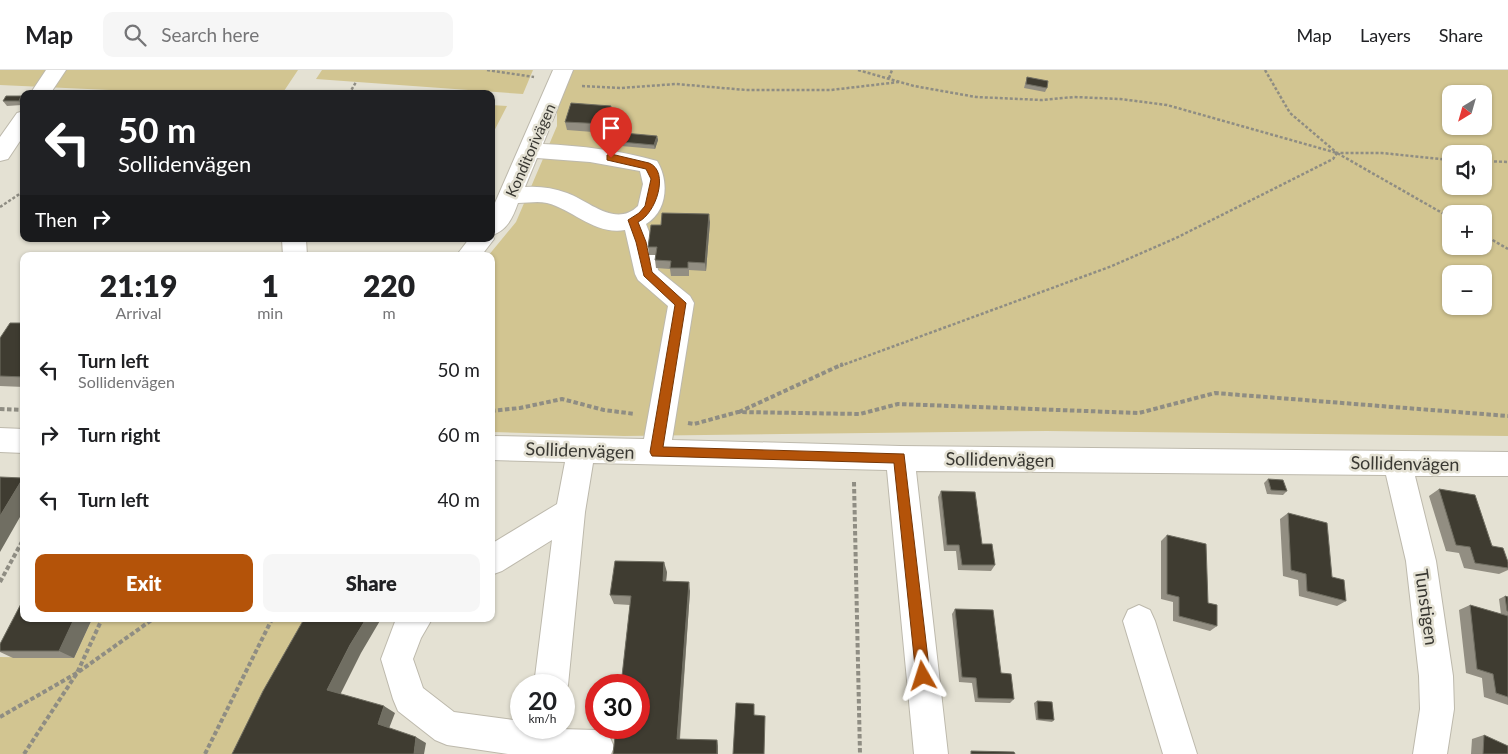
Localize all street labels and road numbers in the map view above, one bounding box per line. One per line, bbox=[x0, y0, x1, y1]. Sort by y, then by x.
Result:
street label: Konditorivägen bbox=[501, 101, 559, 199]
street label: Sollidenvägen bbox=[525, 437, 635, 463]
street label: Sollidenvägen bbox=[945, 447, 1055, 471]
street label: Sollidenvägen bbox=[1350, 451, 1460, 475]
street label: Tunstigen bbox=[1411, 568, 1443, 646]

